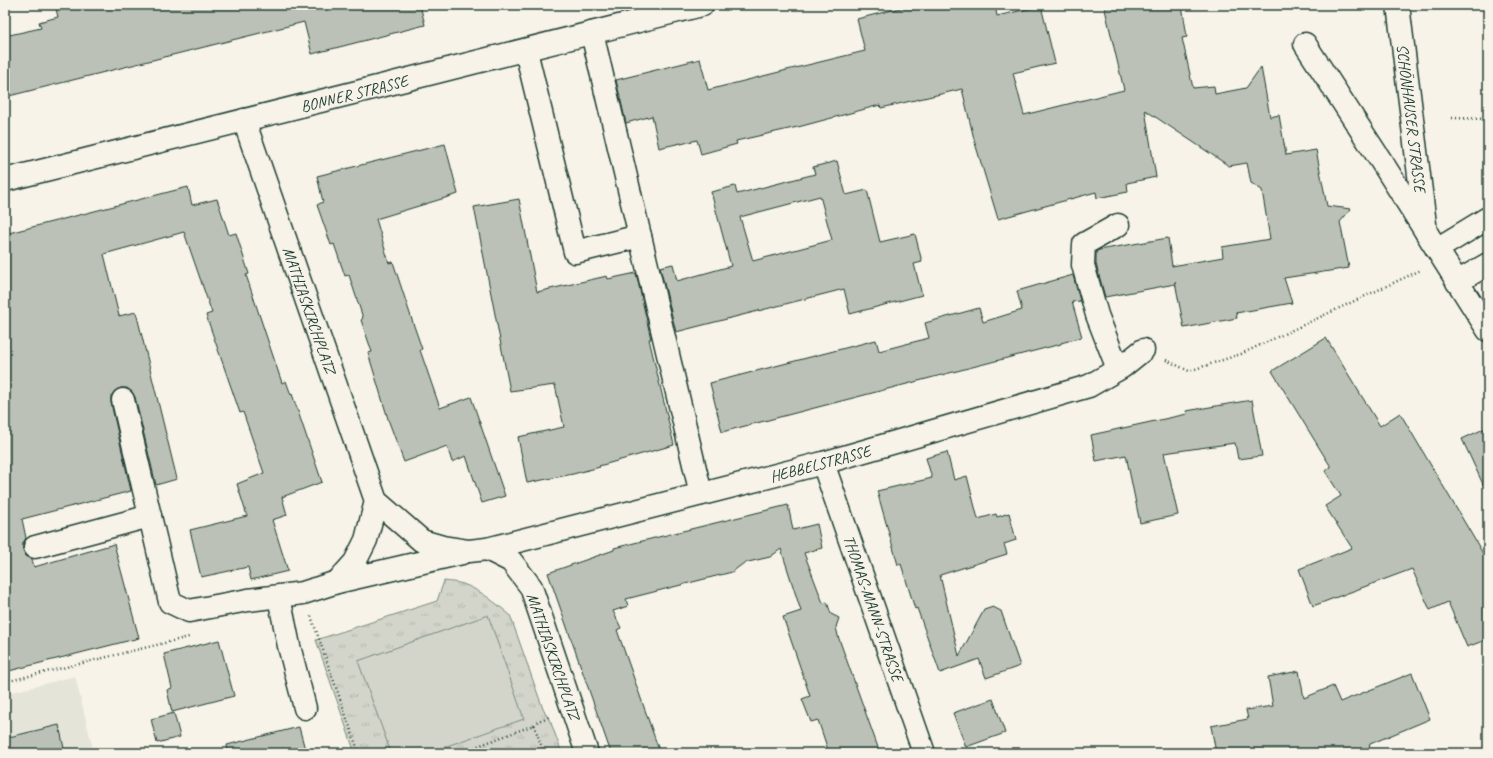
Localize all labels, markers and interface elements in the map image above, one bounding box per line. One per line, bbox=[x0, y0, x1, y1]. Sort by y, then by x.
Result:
street label: SCHÖNHAUSER STRASSE bbox=[1392, 43, 1430, 195]
street label: BONNER STRASSE bbox=[299, 70, 412, 117]
street label: MATHIASKIRCHPLATZ bbox=[278, 244, 341, 379]
street label: HEBBELSTRASSE bbox=[768, 440, 875, 487]
street label: THOMAS-MANN-STRASSE bbox=[839, 533, 908, 686]
street label: MATHIASKIRCHPLATZ bbox=[522, 590, 585, 725]

